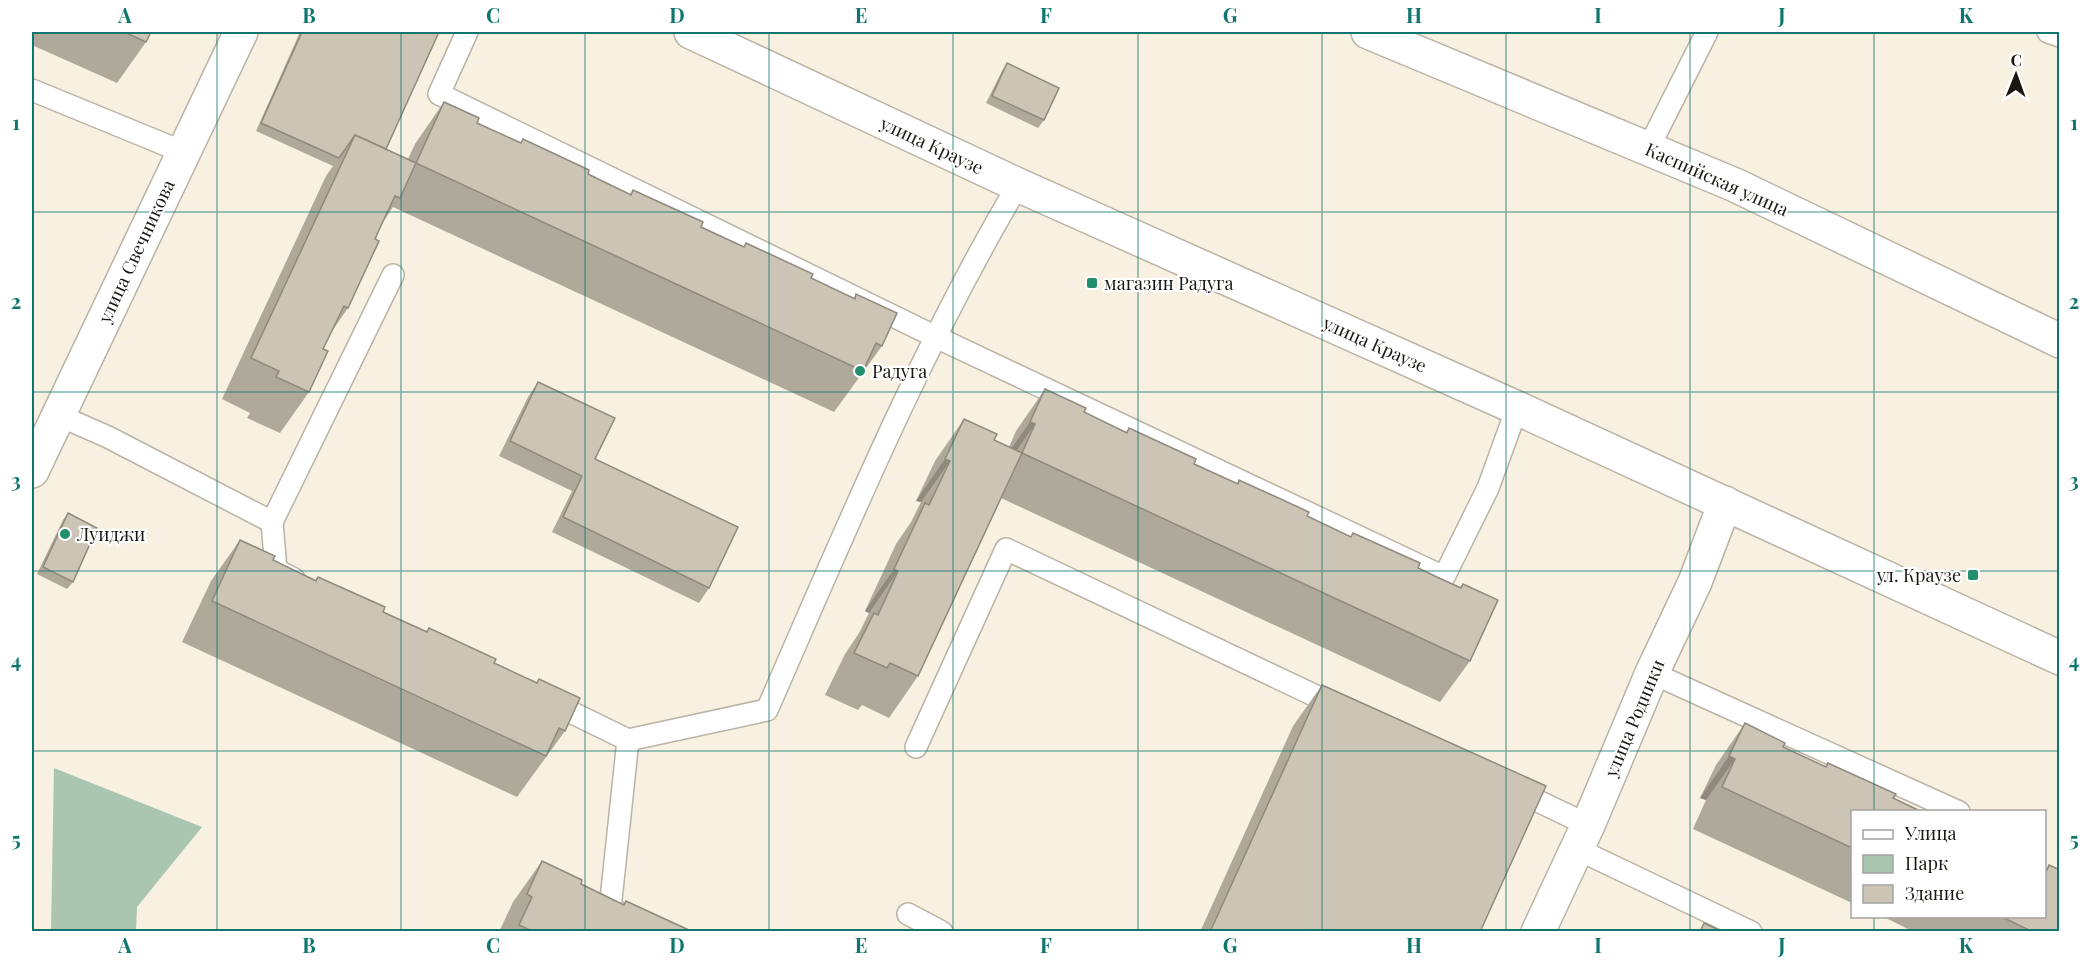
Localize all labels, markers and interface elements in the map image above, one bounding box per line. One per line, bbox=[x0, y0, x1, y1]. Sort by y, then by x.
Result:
text: A bbox=[117, 1, 132, 28]
text: B bbox=[302, 1, 316, 28]
text: C bbox=[486, 1, 500, 28]
text: D bbox=[669, 1, 685, 28]
text: E bbox=[855, 1, 867, 28]
text: F bbox=[1040, 1, 1052, 28]
text: G bbox=[1223, 1, 1238, 28]
text: H bbox=[1406, 1, 1422, 28]
text: I bbox=[1594, 1, 1602, 28]
text: J bbox=[1777, 1, 1786, 28]
text: K bbox=[1959, 1, 1974, 28]
north arrow bbox=[1986, 45, 2046, 105]
text: С bbox=[2010, 49, 2022, 70]
text: 1 bbox=[12, 108, 20, 135]
text: 1 bbox=[2070, 108, 2078, 135]
street label: улица Краузе bbox=[876, 110, 987, 179]
street label: Каспийская улица bbox=[1642, 137, 1792, 221]
street label: улица Свечникова bbox=[92, 175, 180, 327]
place label: магазин Радуга bbox=[1104, 271, 1233, 295]
marker: магазин Радуга bbox=[1085, 276, 1099, 290]
text: 2 bbox=[11, 287, 21, 314]
text: 2 bbox=[2069, 287, 2079, 314]
street label: улица Краузе bbox=[1318, 310, 1431, 378]
place label: Радуга bbox=[872, 359, 927, 383]
marker: Радуга bbox=[853, 364, 867, 378]
text: 3 bbox=[11, 466, 21, 493]
text: 3 bbox=[2069, 466, 2079, 493]
place label: Луиджи bbox=[76, 522, 145, 546]
marker: Луиджи bbox=[58, 527, 72, 541]
place label: ул. Краузе bbox=[1876, 563, 1961, 587]
marker: ул. Краузе bbox=[1966, 568, 1980, 582]
text: 4 bbox=[11, 646, 21, 673]
text: 4 bbox=[2069, 646, 2079, 673]
street label: улица Родники bbox=[1598, 656, 1670, 781]
legend bbox=[1851, 810, 2046, 918]
text: Улица bbox=[1904, 821, 1956, 845]
text: 5 bbox=[11, 825, 21, 852]
text: 5 bbox=[2069, 825, 2079, 852]
text: Парк bbox=[1905, 851, 1948, 875]
text: Здание bbox=[1905, 881, 1964, 905]
text: A bbox=[117, 931, 132, 958]
text: B bbox=[302, 931, 316, 958]
text: C bbox=[486, 931, 500, 958]
text: D bbox=[669, 931, 685, 958]
text: E bbox=[855, 931, 867, 958]
text: F bbox=[1040, 931, 1052, 958]
text: G bbox=[1223, 931, 1238, 958]
text: H bbox=[1406, 931, 1422, 958]
text: I bbox=[1594, 931, 1602, 958]
text: J bbox=[1777, 931, 1786, 958]
text: K bbox=[1959, 931, 1974, 958]

